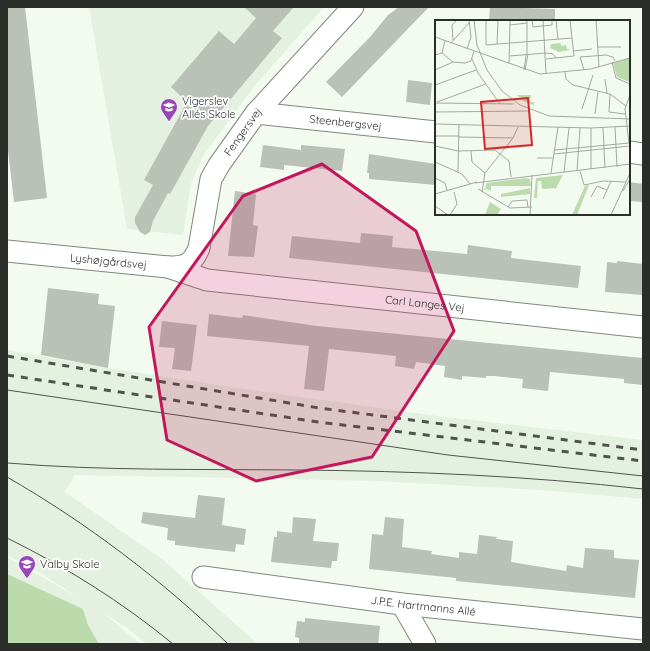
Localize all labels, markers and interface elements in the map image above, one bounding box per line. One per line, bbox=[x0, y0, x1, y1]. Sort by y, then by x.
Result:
inset map bbox=[435, 20, 630, 215]
place label: Vigerslev Allés Skole bbox=[182, 94, 236, 121]
school or university icon: Vigerslev Allés Skole bbox=[159, 97, 179, 122]
street label: Fengersvej bbox=[221, 105, 265, 158]
street label: Steenbergsvej bbox=[309, 112, 382, 133]
street label: Lyshøjgårdsvej bbox=[69, 250, 148, 272]
street label: Carl Langes Vej bbox=[384, 292, 465, 315]
school or university icon: Valby Skole bbox=[17, 554, 37, 579]
place label: Valby Skole bbox=[40, 557, 99, 571]
street label: J.P.E. Hartmanns Allé bbox=[370, 593, 476, 619]

